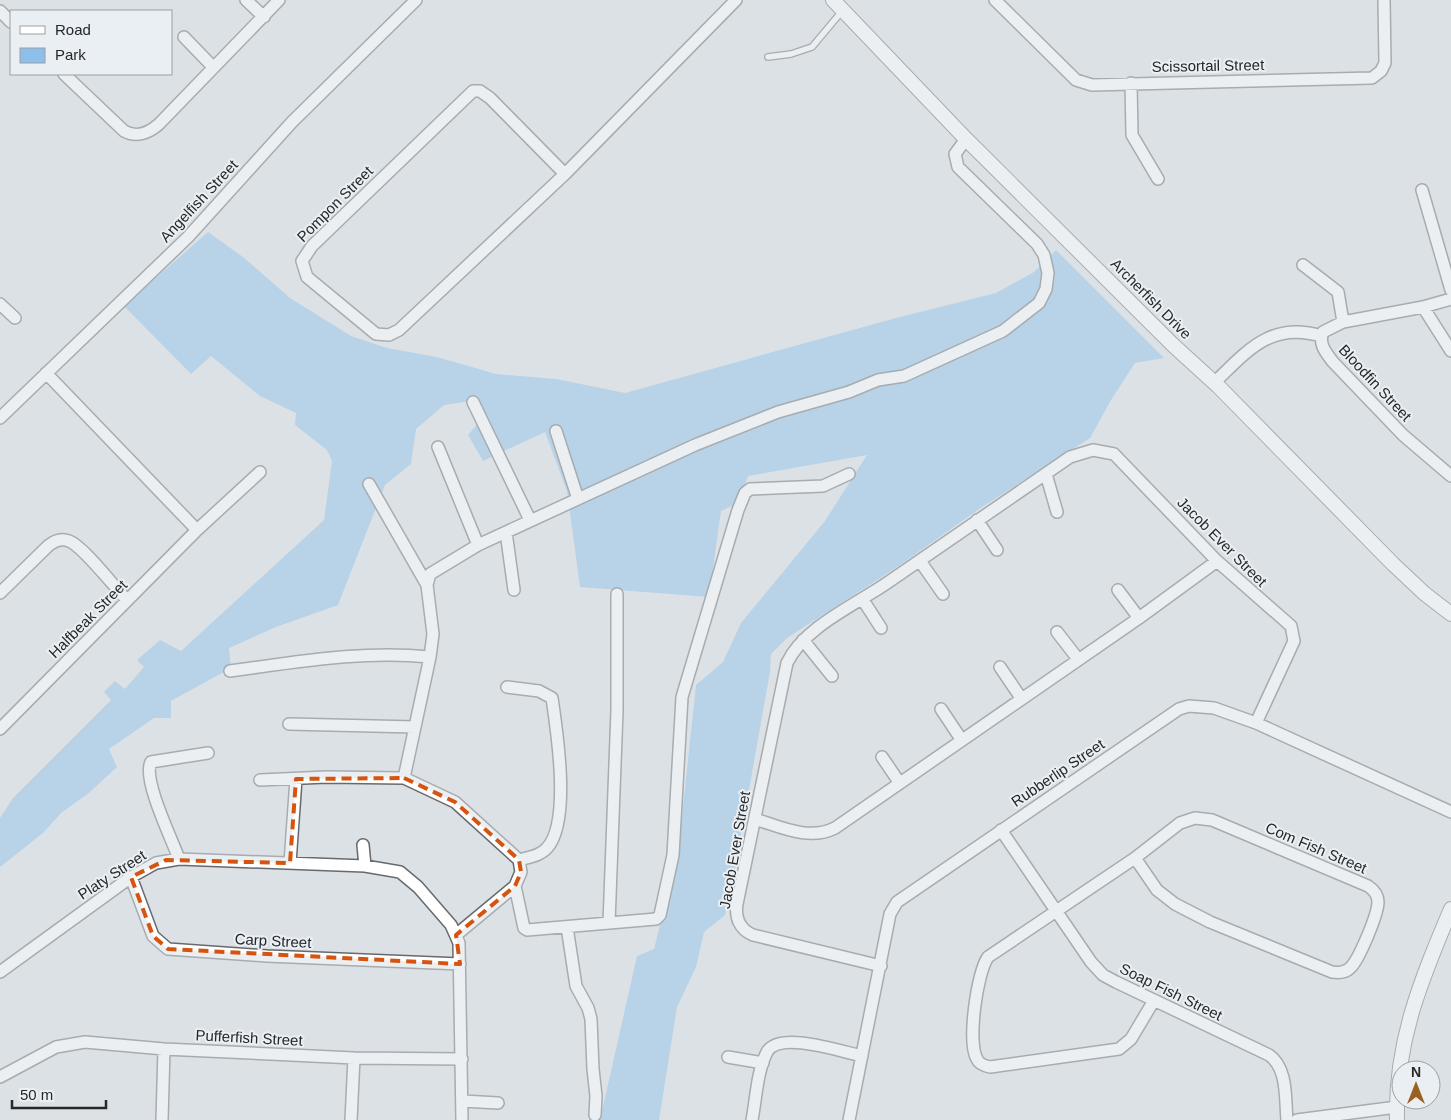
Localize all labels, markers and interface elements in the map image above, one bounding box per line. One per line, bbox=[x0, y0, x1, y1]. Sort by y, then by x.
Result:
legend bbox=[10, 10, 172, 75]
text: Road bbox=[55, 21, 91, 38]
text: Park bbox=[55, 46, 86, 63]
street label: Scissortail Street bbox=[1152, 56, 1265, 75]
street label: Angelfish Street bbox=[156, 156, 242, 245]
street label: Pompon Street bbox=[293, 162, 377, 245]
street label: Archerfish Drive bbox=[1108, 255, 1195, 342]
street label: Bloodfin Street bbox=[1336, 341, 1416, 425]
street label: Jacob Ever Street bbox=[1174, 493, 1271, 590]
street label: Halfbeak Street bbox=[45, 575, 131, 661]
street label: Rubberlip Street bbox=[1008, 735, 1108, 810]
street label: Jacob Ever Street bbox=[716, 789, 753, 910]
street label: Com Fish Street bbox=[1263, 819, 1370, 877]
street label: Platy Street bbox=[75, 846, 150, 903]
street label: Carp Street bbox=[234, 930, 313, 951]
street label: Soap Fish Street bbox=[1117, 959, 1226, 1024]
street label: Pufferfish Street bbox=[195, 1026, 304, 1049]
north arrow bbox=[1391, 1060, 1441, 1110]
text: N bbox=[1411, 1064, 1421, 1080]
scale bar bbox=[12, 1078, 106, 1110]
text: 50 m bbox=[20, 1086, 53, 1103]

